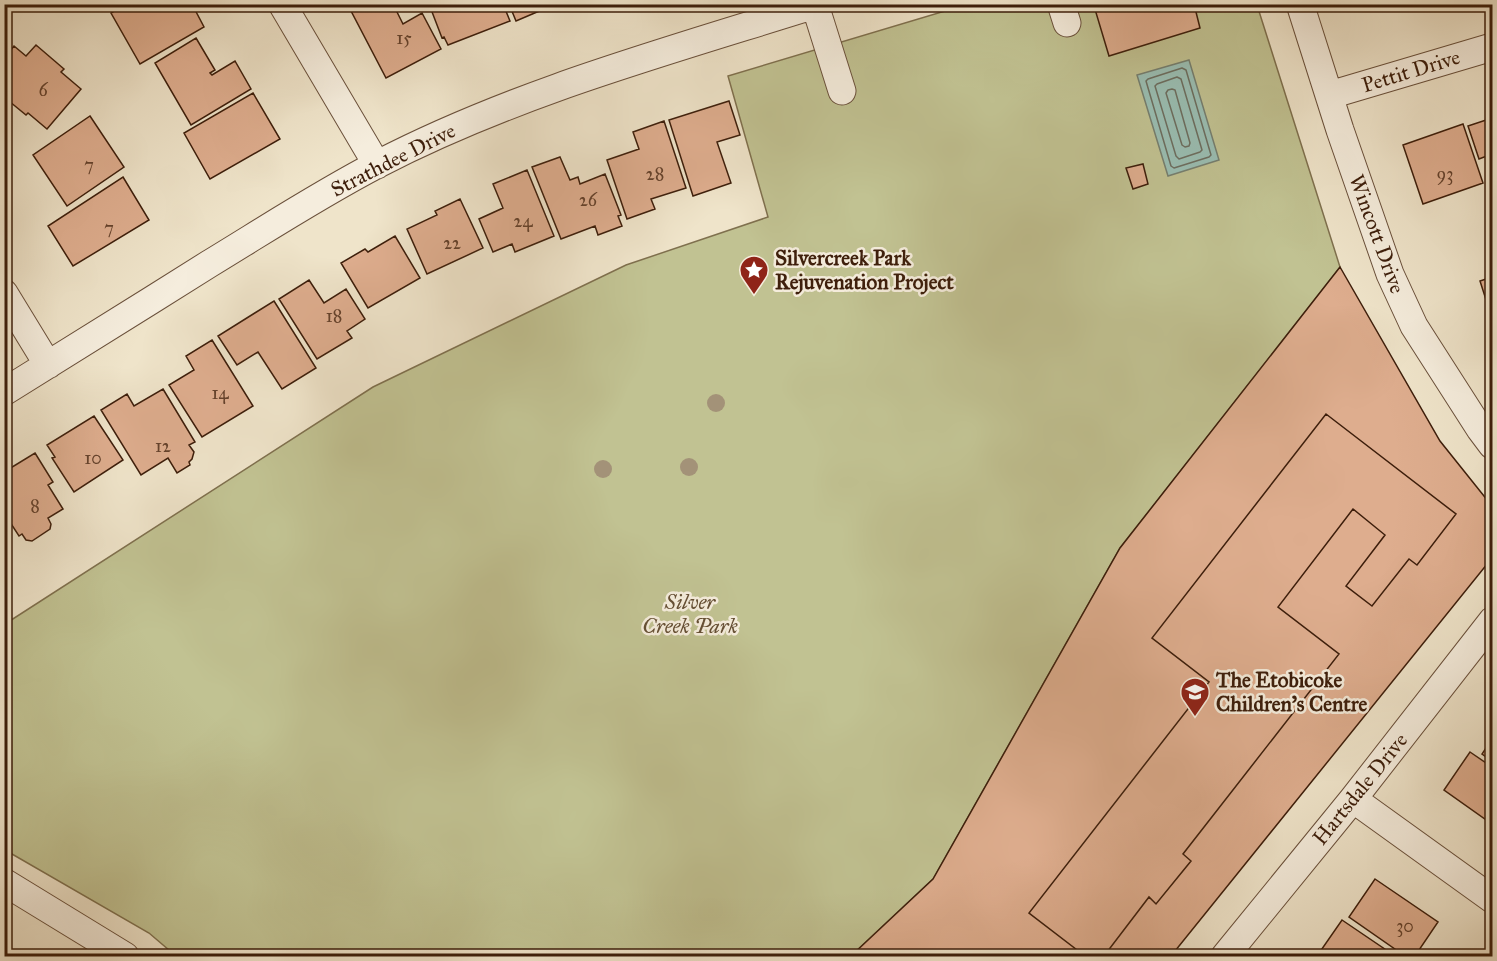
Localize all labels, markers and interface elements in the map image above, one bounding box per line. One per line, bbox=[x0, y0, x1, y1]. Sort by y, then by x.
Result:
house number: 15 bbox=[396, 27, 412, 49]
street label: Pettit Drive bbox=[1359, 44, 1463, 98]
house number: 6 bbox=[38, 79, 48, 101]
street label: Strathdee Drive bbox=[326, 117, 460, 203]
house number: 7 bbox=[84, 154, 94, 176]
house number: 28 bbox=[646, 163, 664, 185]
house number: 93 bbox=[1437, 163, 1453, 185]
street label: Wincott Drive bbox=[1343, 171, 1411, 297]
house number: 26 bbox=[579, 189, 598, 211]
house number: 24 bbox=[514, 210, 533, 232]
house number: 7 bbox=[104, 217, 114, 239]
house number: 22 bbox=[443, 232, 461, 254]
place label: Silvercreek Park Rejuvenation Project bbox=[775, 245, 954, 295]
place icon: Silvercreek Park Rejuvenation Project bbox=[738, 254, 770, 296]
house number: 18 bbox=[326, 305, 342, 327]
house number: 14 bbox=[211, 382, 230, 404]
house number: 12 bbox=[155, 435, 171, 457]
house number: 10 bbox=[84, 447, 102, 469]
house number: 8 bbox=[30, 495, 40, 517]
park label: Silver Creek Park bbox=[642, 589, 738, 639]
place label: The Etobicoke Children's Centre bbox=[1215, 667, 1367, 717]
school or university icon: The Etobicoke Children's Centre bbox=[1179, 676, 1211, 718]
street label: Hartsdale Drive bbox=[1307, 727, 1413, 850]
house number: 30 bbox=[1396, 915, 1414, 937]

